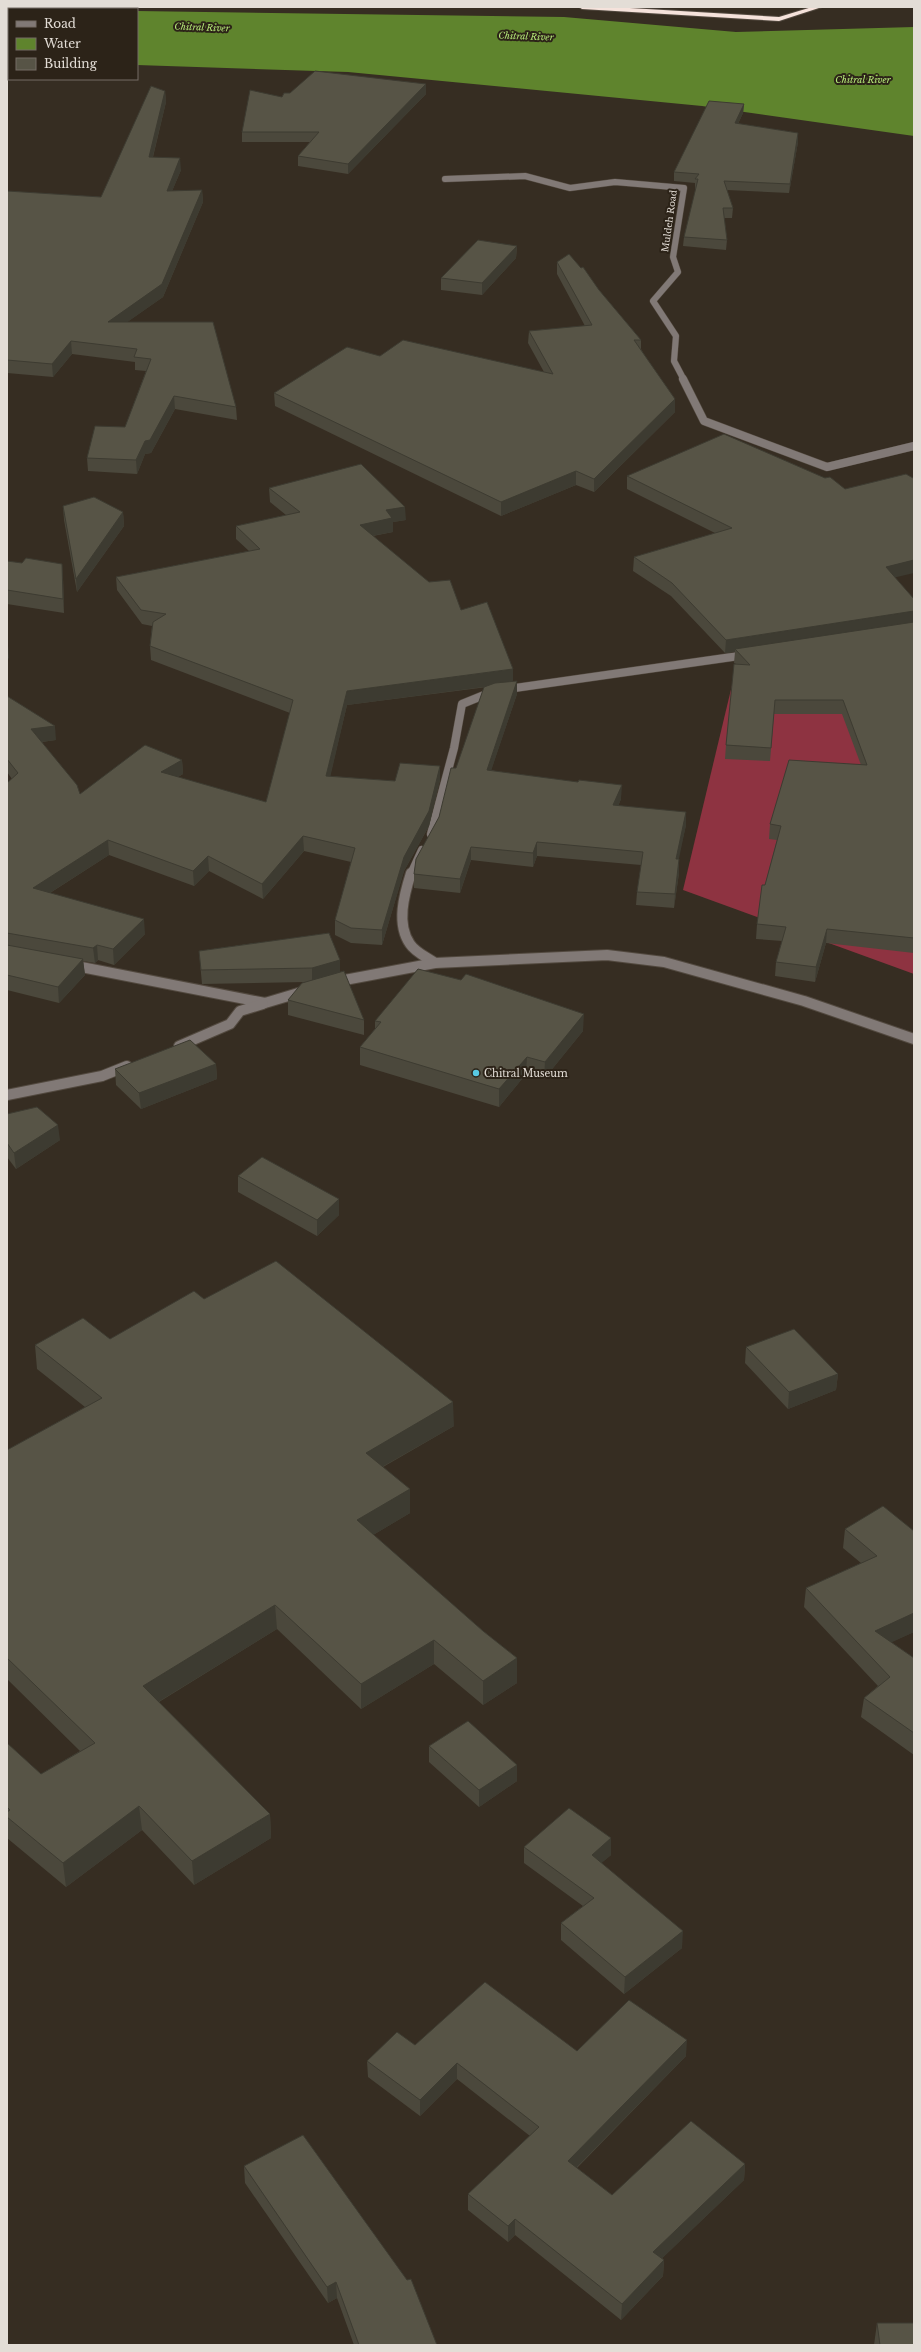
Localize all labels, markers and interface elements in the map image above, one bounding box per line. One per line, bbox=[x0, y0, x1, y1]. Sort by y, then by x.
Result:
legend bbox=[8, 8, 138, 80]
text: Road bbox=[44, 16, 76, 31]
water label: Chitral River bbox=[174, 21, 231, 33]
water label: Chitral River bbox=[498, 30, 555, 42]
text: Water bbox=[43, 36, 81, 51]
text: Building bbox=[44, 56, 98, 71]
water label: Chitral River bbox=[835, 74, 892, 85]
street label: Muldeh Road bbox=[659, 189, 679, 253]
place label: Chitral Museum bbox=[484, 1067, 568, 1080]
marker: Chitral Museum bbox=[471, 1068, 481, 1078]

